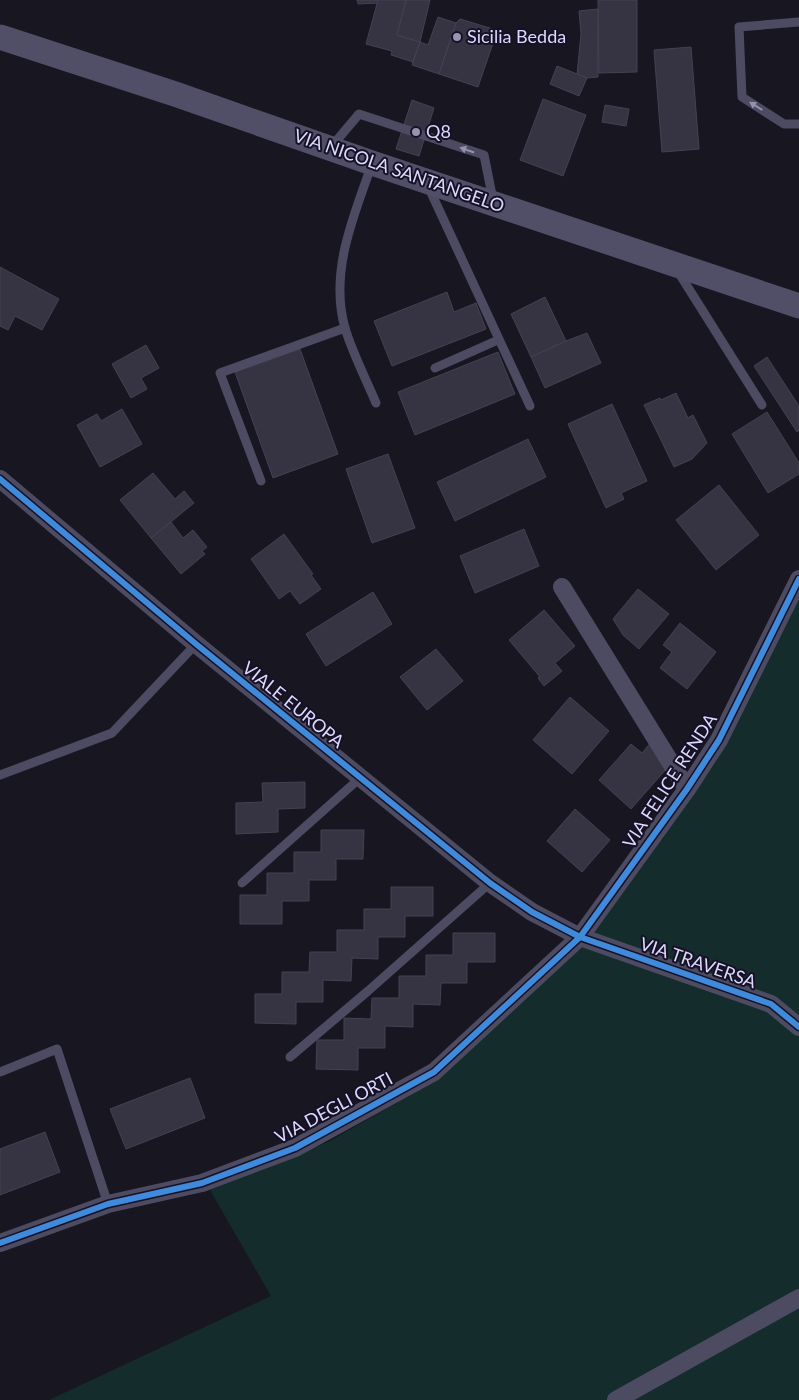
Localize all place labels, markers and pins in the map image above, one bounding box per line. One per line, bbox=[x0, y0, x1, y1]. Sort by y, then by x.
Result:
place label: Sicilia Bedda bbox=[467, 25, 566, 47]
marker: Sicilia Bedda bbox=[451, 31, 463, 43]
place label: Q8 bbox=[426, 120, 451, 142]
marker: Q8 bbox=[410, 126, 422, 138]

